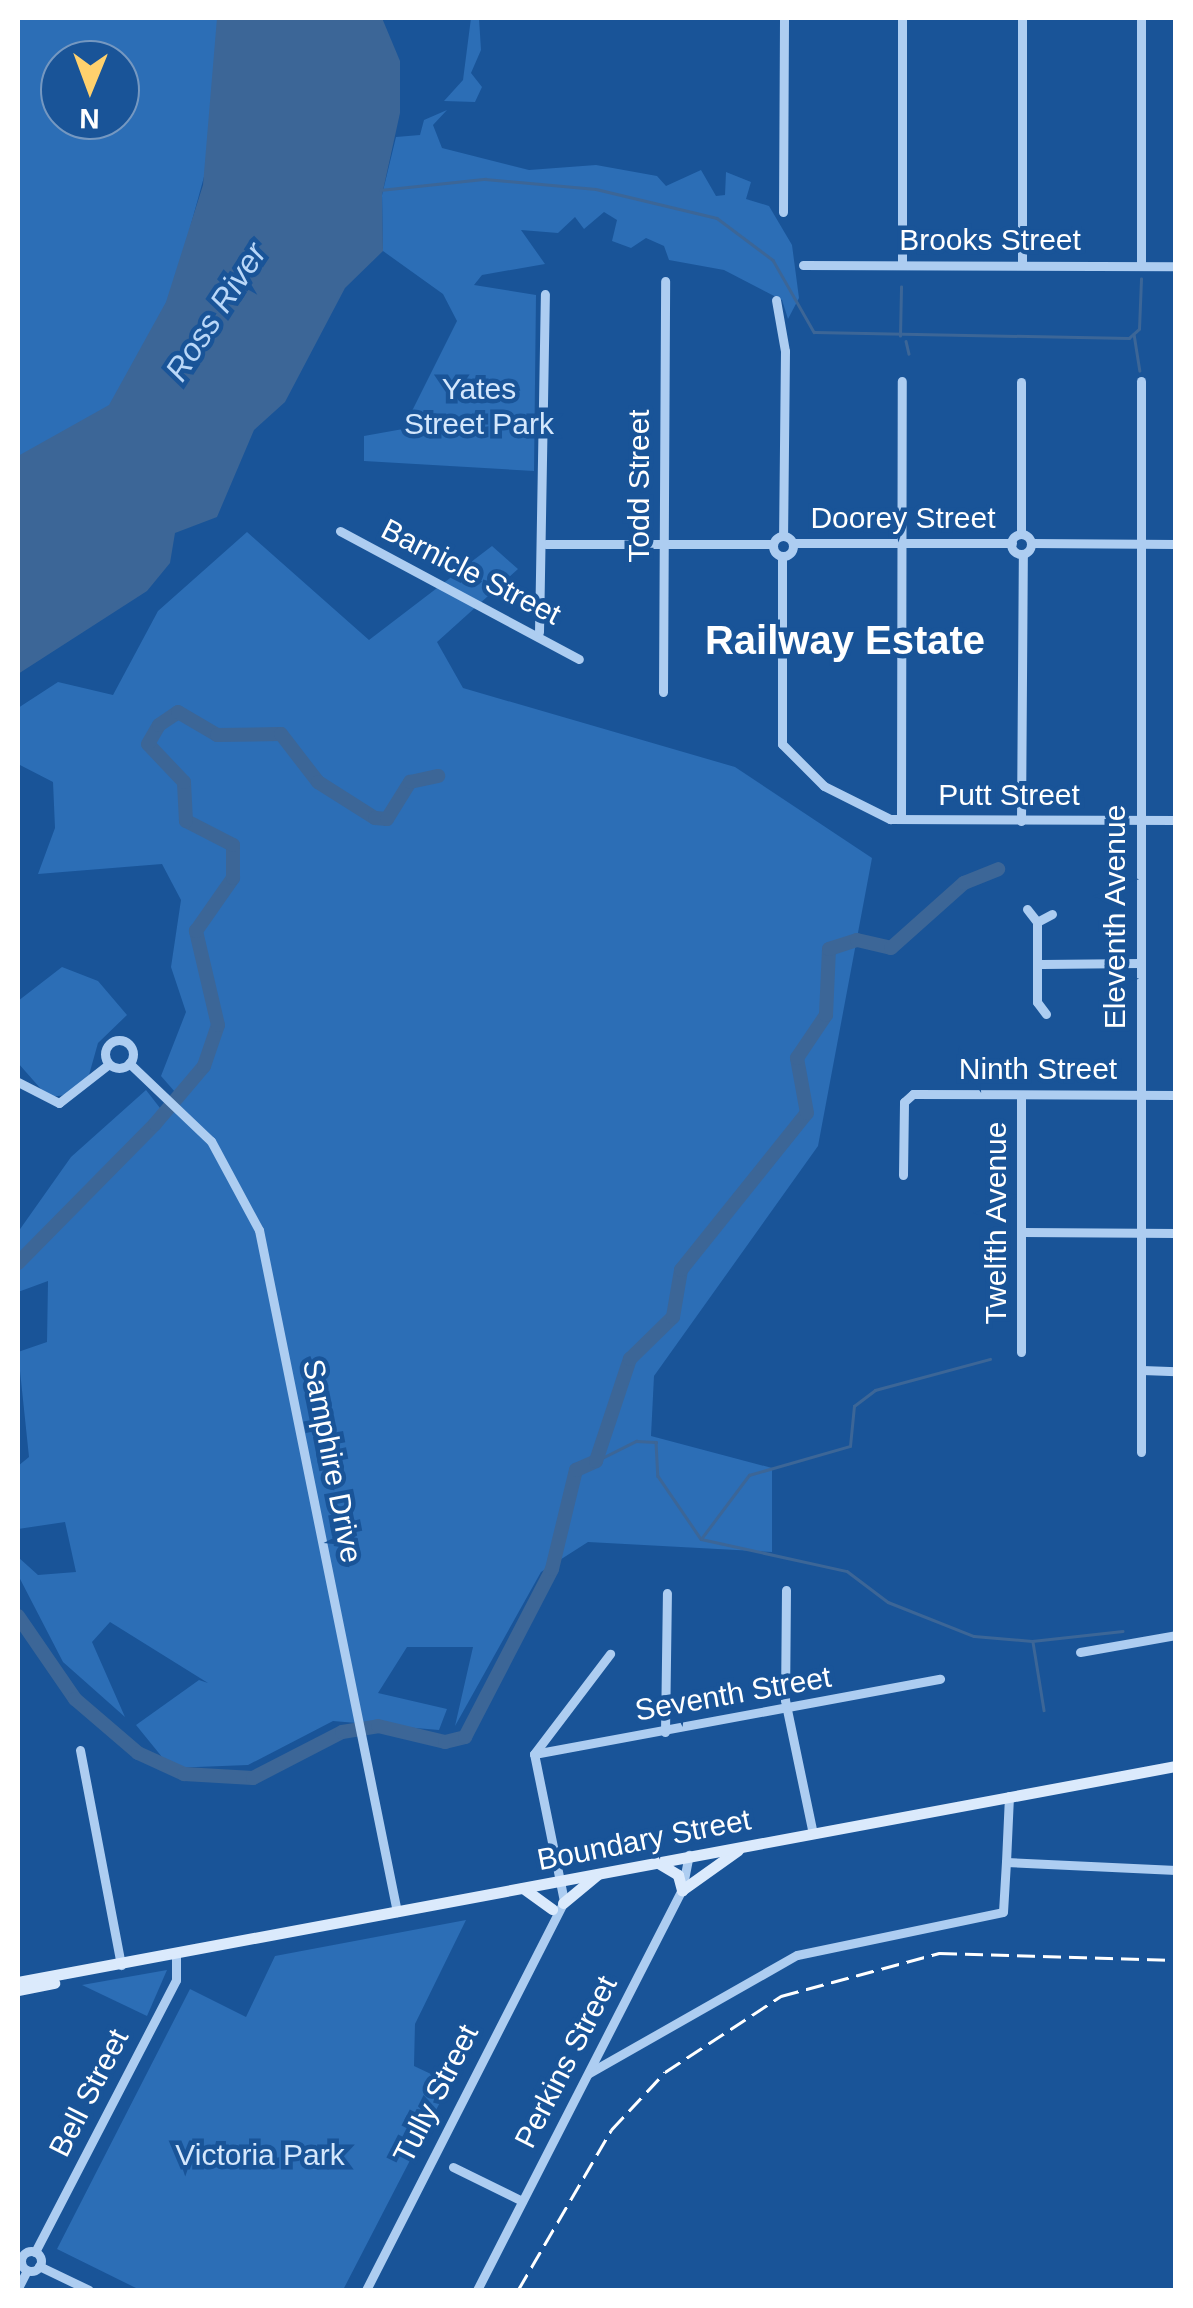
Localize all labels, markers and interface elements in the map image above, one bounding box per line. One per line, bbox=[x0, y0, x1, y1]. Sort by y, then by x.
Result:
north arrow bbox=[40, 40, 140, 140]
text: N bbox=[79, 103, 100, 134]
street label: Brooks Street bbox=[899, 222, 1081, 258]
water label: Ross River bbox=[157, 236, 275, 388]
park label: Yates Street Park bbox=[404, 371, 554, 442]
street label: Todd Street bbox=[621, 409, 657, 563]
street label: Doorey Street bbox=[810, 500, 996, 536]
street label: Barnicle Street bbox=[375, 511, 567, 633]
district label: Railway Estate bbox=[705, 616, 985, 664]
street label: Putt Street bbox=[938, 777, 1080, 813]
street label: Eleventh Avenue bbox=[1097, 804, 1133, 1030]
street label: Ninth Street bbox=[959, 1051, 1117, 1087]
street label: Twelfth Avenue bbox=[978, 1121, 1014, 1325]
street label: Samphire Drive bbox=[295, 1356, 369, 1566]
street label: Seventh Street bbox=[632, 1659, 834, 1729]
street label: Boundary Street bbox=[534, 1802, 754, 1878]
street label: Perkins Street bbox=[507, 1970, 625, 2154]
street label: Tully Street bbox=[386, 2019, 486, 2169]
street label: Bell Street bbox=[42, 2023, 136, 2163]
park label: Victoria Park bbox=[175, 2137, 345, 2173]

